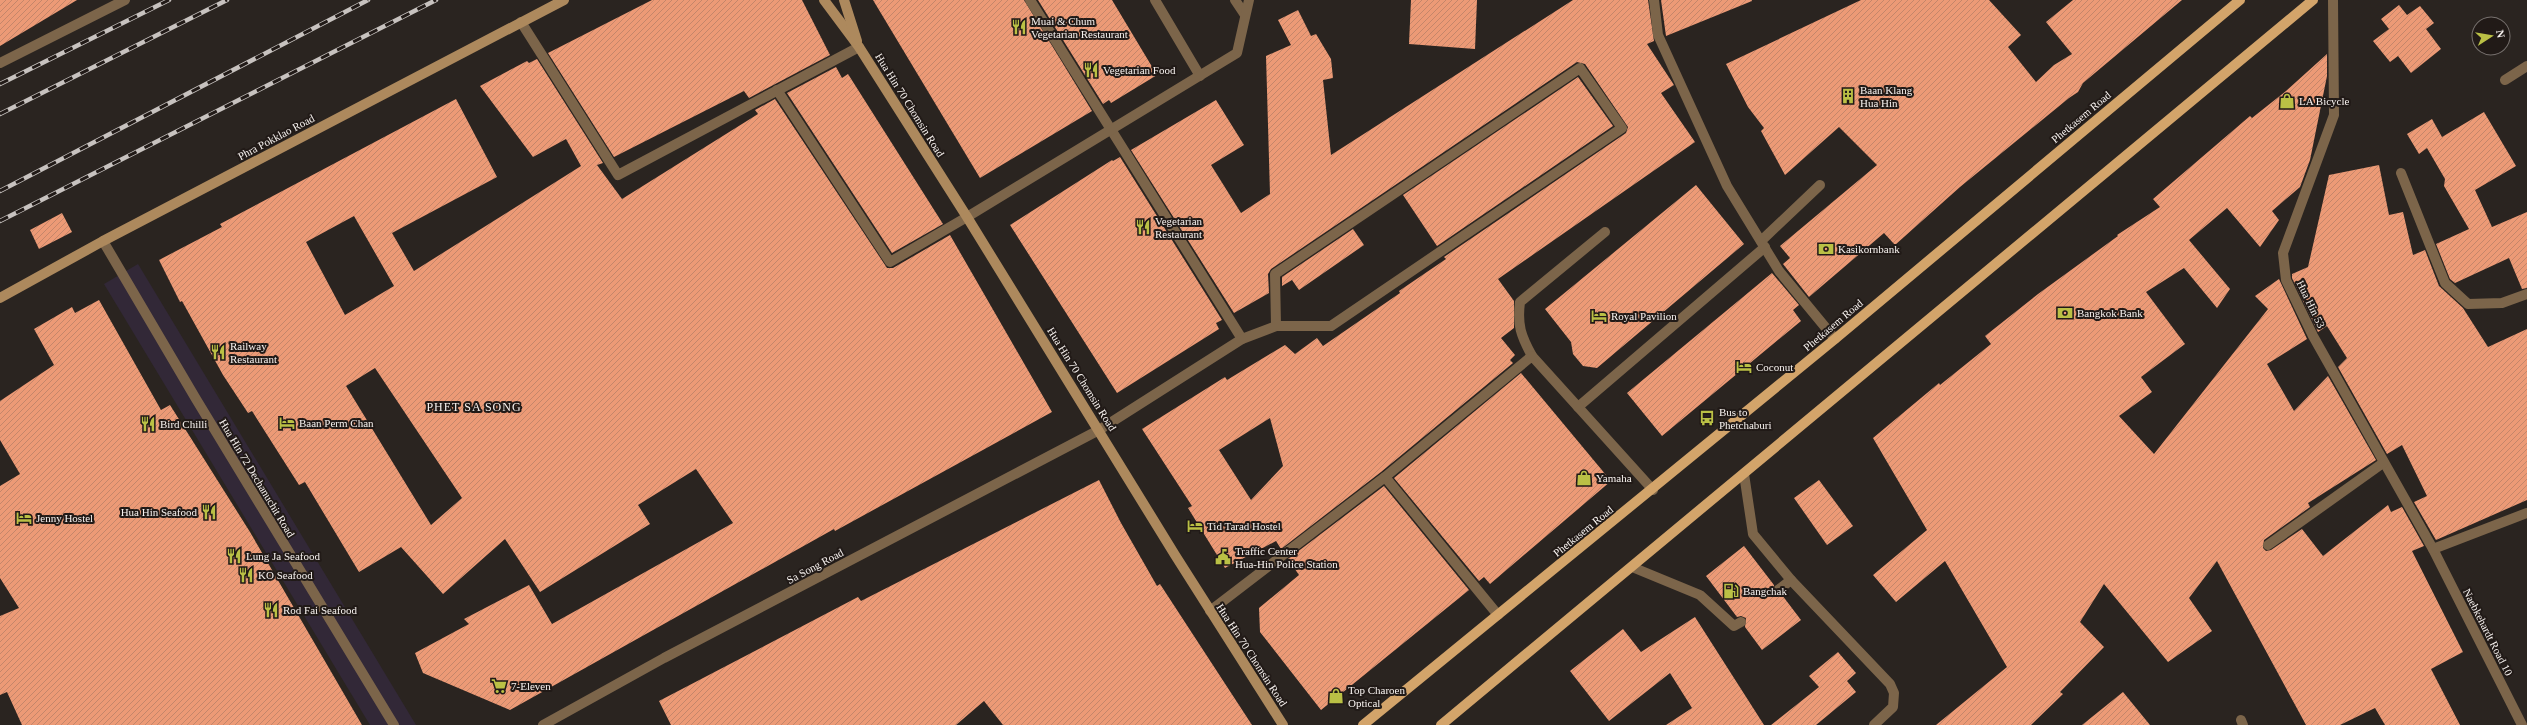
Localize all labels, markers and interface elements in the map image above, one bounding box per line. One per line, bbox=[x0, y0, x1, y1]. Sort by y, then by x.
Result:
place label: Muai & Chum Vegetarian Restaurant bbox=[1031, 15, 1128, 40]
north arrow bbox=[2471, 16, 2511, 56]
restaurant icon: Muai & Chum Vegetarian Restaurant bbox=[1010, 18, 1028, 36]
text: N bbox=[2494, 29, 2507, 39]
street label: Hua Hin 70 Chomsin Road bbox=[873, 51, 947, 159]
restaurant icon: Vegetarian Food bbox=[1082, 61, 1100, 79]
place label: Vegetarian Food bbox=[1103, 64, 1176, 76]
place label: Baan Klang Hua Hin bbox=[1860, 84, 1913, 109]
building icon: Baan Klang Hua Hin bbox=[1839, 87, 1857, 105]
street label: Phetkasem Road bbox=[2049, 88, 2113, 145]
shop icon: LA Bicycle bbox=[2278, 92, 2296, 110]
place label: LA Bicycle bbox=[2299, 95, 2350, 107]
street label: Phra Pokklao Road bbox=[236, 112, 317, 162]
place label: Vegetarian Restaurant bbox=[1155, 215, 1203, 240]
restaurant icon: Vegetarian Restaurant bbox=[1134, 218, 1152, 236]
bank icon: Kasikornbank bbox=[1817, 240, 1835, 258]
place label: Kasikornbank bbox=[1838, 243, 1900, 255]
street label: Hua Hin 53 bbox=[2294, 278, 2328, 330]
street label: Phetkasem Road bbox=[1801, 296, 1865, 353]
bank icon: Bangkok Bank bbox=[2056, 304, 2074, 322]
hotel icon: Royal Pavilion bbox=[1590, 307, 1608, 325]
place label: Bangkok Bank bbox=[2077, 307, 2143, 319]
place label: Royal Pavilion bbox=[1611, 310, 1677, 322]
street label: Hua Hin 70 Chomsin Road bbox=[1045, 325, 1119, 433]
place label: Railway Restaurant bbox=[230, 340, 277, 365]
restaurant icon: Railway Restaurant bbox=[209, 343, 227, 361]
hotel icon: Coconut bbox=[1735, 358, 1753, 376]
place label: Coconut bbox=[1756, 361, 1793, 373]
district label: PHET SA SONG bbox=[426, 400, 522, 414]
place label: Bus to Phetchaburi bbox=[1719, 406, 1772, 431]
bus stop icon: Bus to Phetchaburi bbox=[1698, 409, 1716, 427]
hotel icon: Baan Perm Chan bbox=[278, 414, 296, 432]
restaurant icon: Bird Chilli bbox=[139, 415, 157, 433]
street label: Hua Hin 72 Dechanuchit Road bbox=[217, 417, 297, 540]
place label: Baan Perm Chan bbox=[299, 417, 374, 429]
place label: Bird Chilli bbox=[160, 418, 207, 430]
shop icon: Yamaha bbox=[1575, 469, 1593, 487]
place label: Yamaha bbox=[1596, 472, 1632, 484]
restaurant icon: Hua Hin Seafood bbox=[200, 503, 218, 521]
street label: Phetkasem Road bbox=[1551, 503, 1616, 559]
place label: Hua Hin Seafood bbox=[121, 506, 197, 518]
hotel icon: Jenny Hostel bbox=[15, 509, 33, 527]
place label: Jenny Hostel bbox=[36, 512, 93, 524]
hotel icon: Tid Tarad Hostel bbox=[1186, 517, 1204, 535]
place label: Tid Tarad Hostel bbox=[1207, 520, 1281, 532]
place label: Traffic Center Hua-Hin Police Station bbox=[1235, 545, 1338, 570]
street label: Sa Song Road bbox=[785, 546, 846, 586]
restaurant icon: Lung Ja Seafood bbox=[225, 547, 243, 565]
public building icon: Traffic Center Hua-Hin Police Station bbox=[1214, 548, 1232, 566]
place label: Lung Ja Seafood bbox=[246, 550, 320, 562]
restaurant icon: KO Seafood bbox=[237, 566, 255, 584]
place label: KO Seafood bbox=[258, 569, 313, 581]
fuel station icon: Bangchak bbox=[1722, 582, 1740, 600]
place label: Bangchak bbox=[1743, 585, 1787, 597]
street label: Naebkehardt Road 10 bbox=[2461, 587, 2515, 678]
restaurant icon: Rod Fai Seafood bbox=[262, 601, 280, 619]
street label: Hua Hin 70 Chomsin Road bbox=[1214, 602, 1290, 709]
place label: Rod Fai Seafood bbox=[283, 604, 357, 616]
supermarket icon: 7-Eleven bbox=[490, 677, 508, 695]
place label: 7-Eleven bbox=[511, 680, 551, 692]
place label: Top Charoen Optical bbox=[1348, 684, 1405, 709]
shop icon: Top Charoen Optical bbox=[1327, 687, 1345, 705]

